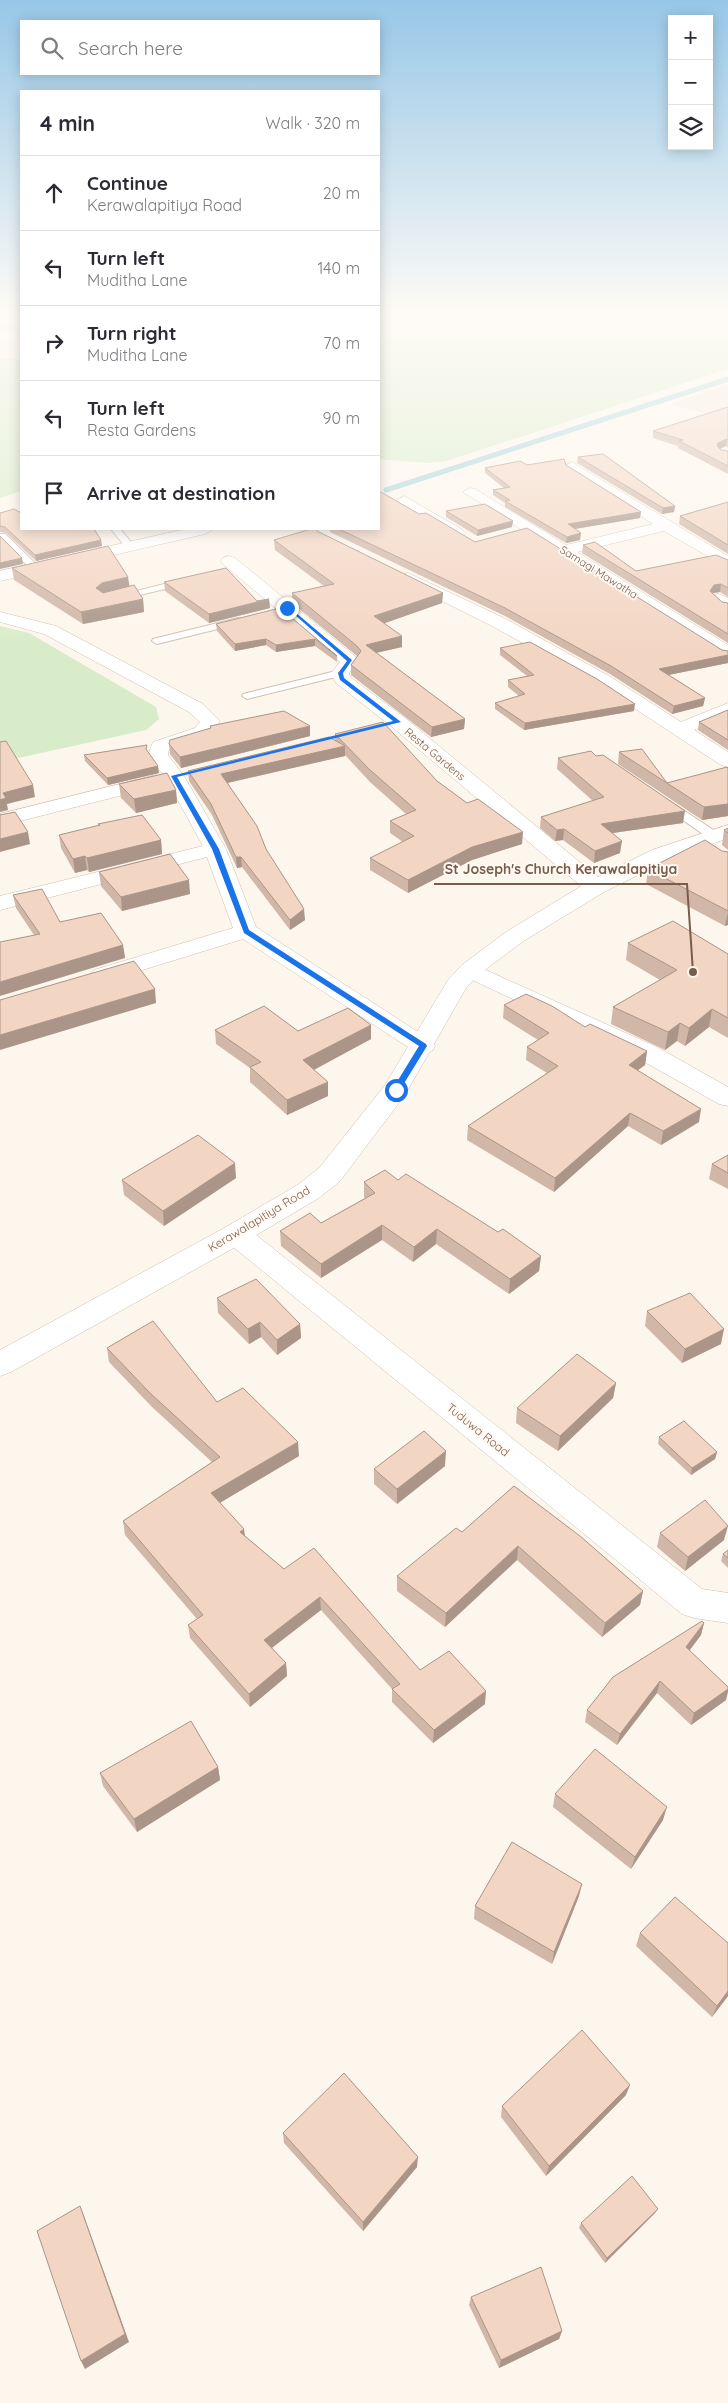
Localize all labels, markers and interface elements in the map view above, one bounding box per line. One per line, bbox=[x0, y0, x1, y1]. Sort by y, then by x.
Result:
map controls bbox=[668, 15, 713, 150]
button: + bbox=[668, 15, 713, 60]
search box bbox=[20, 20, 380, 75]
icon: search bbox=[38, 34, 66, 62]
text: Search here bbox=[78, 36, 183, 60]
button: − bbox=[668, 60, 713, 105]
button: layers bbox=[668, 105, 713, 150]
text: 4 min bbox=[40, 110, 95, 136]
text: Walk · 320 m bbox=[265, 113, 360, 133]
text: Continue bbox=[87, 171, 168, 195]
icon: ahead bbox=[40, 179, 68, 207]
text: 20 m bbox=[323, 183, 360, 203]
text: Kerawalapitiya Road bbox=[87, 195, 242, 215]
text: Turn left bbox=[87, 246, 165, 270]
icon: left bbox=[40, 254, 68, 282]
text: 140 m bbox=[317, 258, 360, 278]
text: Muditha Lane bbox=[87, 270, 188, 290]
text: Turn right bbox=[87, 321, 176, 345]
icon: right bbox=[40, 329, 68, 357]
text: 70 m bbox=[323, 333, 360, 353]
text: Muditha Lane bbox=[87, 345, 188, 365]
text: Turn left bbox=[87, 396, 165, 420]
icon: left bbox=[40, 404, 68, 432]
text: 90 m bbox=[323, 408, 360, 428]
text: Resta Gardens bbox=[87, 420, 196, 440]
icon: arrive bbox=[40, 479, 68, 507]
text: Arrive at destination bbox=[87, 481, 276, 505]
street label: Samagi Mawatha bbox=[558, 542, 640, 602]
route end bbox=[276, 597, 299, 620]
street label: Resta Gardens bbox=[402, 725, 468, 783]
callout: St Joseph's Church Kerawalapitiya bbox=[434, 855, 687, 884]
text: St Joseph's Church Kerawalapitiya bbox=[445, 860, 677, 878]
route start bbox=[385, 1079, 408, 1102]
street label: Kerawalapitiya Road bbox=[205, 1182, 312, 1255]
street label: Tuduwa Road bbox=[444, 1400, 513, 1459]

